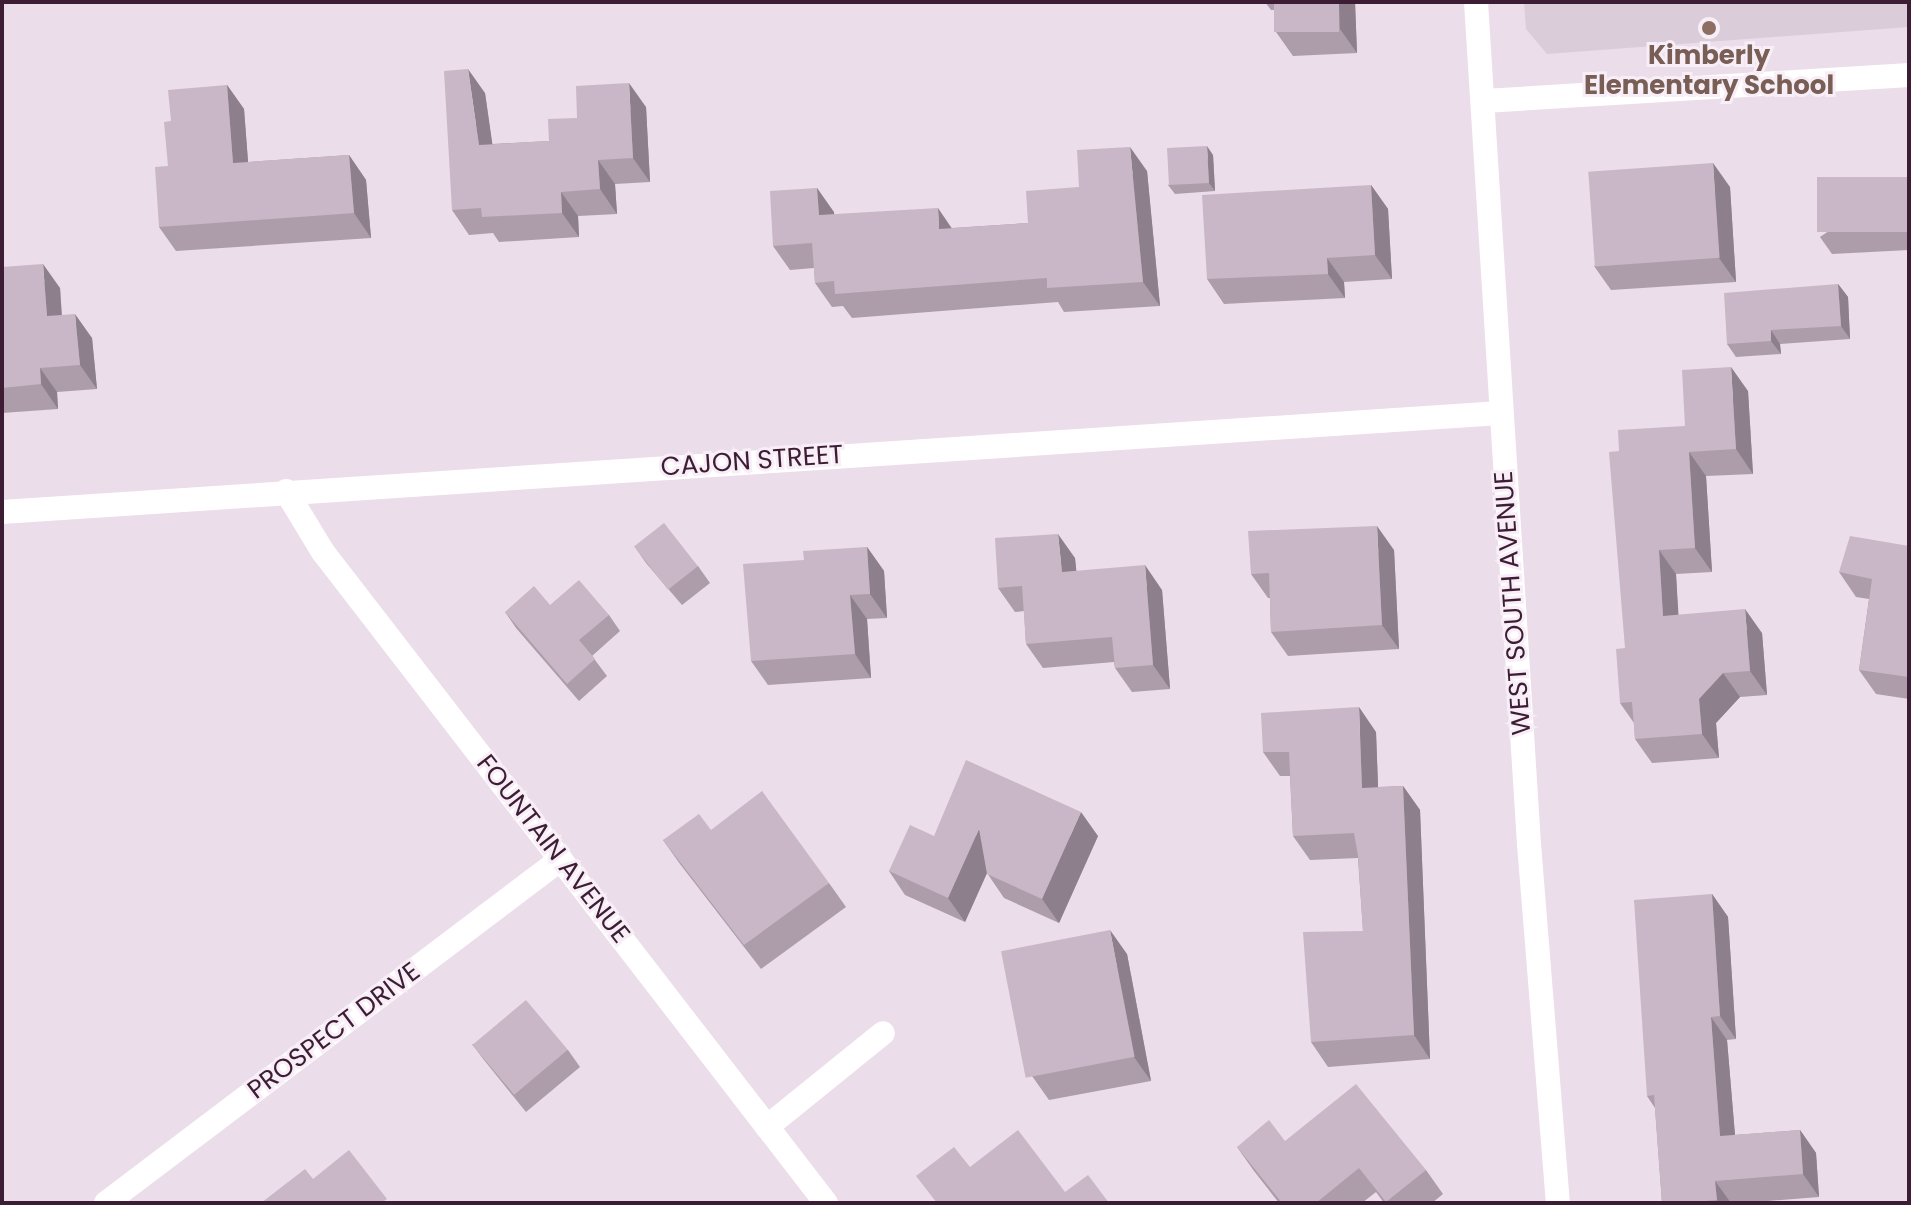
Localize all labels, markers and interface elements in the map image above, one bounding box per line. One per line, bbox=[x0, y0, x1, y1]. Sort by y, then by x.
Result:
marker: Kimberly Elementary School bbox=[1700, 19, 1718, 37]
place label: Kimberly Elementary School bbox=[1584, 40, 1834, 102]
street label: CAJON STREET bbox=[660, 439, 844, 483]
street label: WEST SOUTH AVENUE bbox=[1488, 470, 1538, 736]
street label: FOUNTAIN AVENUE bbox=[470, 749, 636, 949]
street label: PROSPECT DRIVE bbox=[242, 956, 426, 1106]

